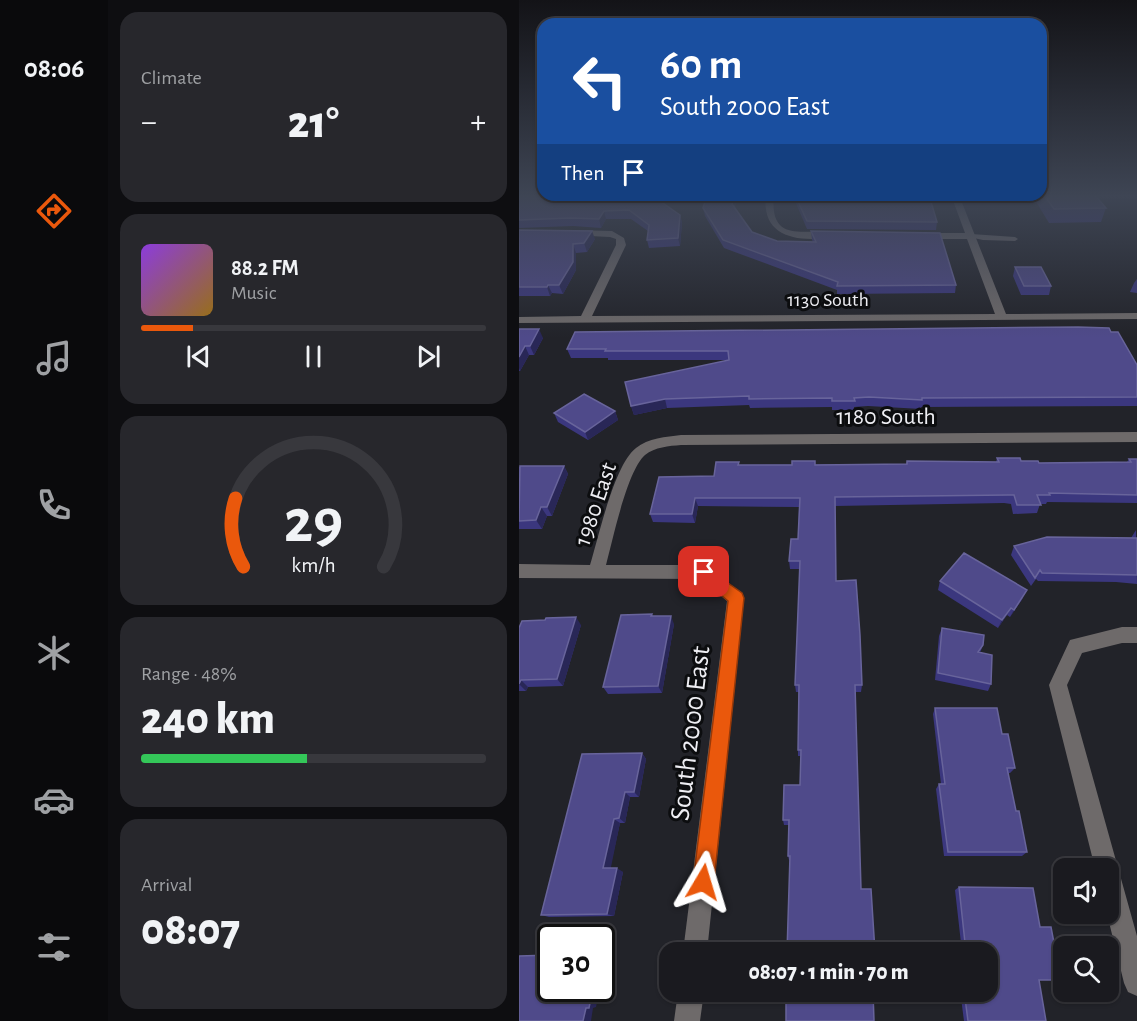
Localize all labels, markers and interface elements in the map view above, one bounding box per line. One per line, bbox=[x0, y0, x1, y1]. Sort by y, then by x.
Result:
icon: left bbox=[561, 42, 639, 120]
text: 60 m bbox=[660, 44, 742, 86]
text: 08:06 bbox=[24, 55, 84, 82]
text: Climate bbox=[141, 68, 202, 88]
text: South 2000 East bbox=[660, 93, 829, 120]
text: 21° bbox=[288, 101, 339, 146]
text: − bbox=[141, 106, 157, 139]
text: + bbox=[470, 106, 486, 139]
icon: arrive bbox=[617, 156, 650, 189]
text: Then bbox=[561, 162, 605, 184]
icon: directions bbox=[33, 190, 75, 232]
text: 88.2 FM bbox=[231, 257, 299, 279]
text: Music bbox=[231, 283, 277, 303]
street label: 1130 South bbox=[787, 290, 869, 310]
icon: music bbox=[33, 337, 75, 379]
icon: previous bbox=[182, 340, 215, 373]
icon: pause bbox=[297, 340, 330, 373]
icon: next bbox=[412, 340, 445, 373]
street label: 1180 South bbox=[836, 405, 936, 429]
street label: 1980 East bbox=[571, 459, 621, 549]
icon: phone bbox=[33, 484, 75, 526]
text: 29 bbox=[284, 492, 343, 554]
pin bbox=[678, 546, 729, 597]
icon: arrive bbox=[687, 555, 720, 588]
text: km/h bbox=[291, 556, 336, 577]
icon: climate bbox=[33, 632, 75, 674]
street label: South 2000 East bbox=[666, 644, 716, 822]
text: Range · 48% bbox=[141, 664, 237, 684]
text: 240 km bbox=[141, 697, 275, 742]
icon: car bbox=[33, 779, 75, 821]
position arrow bbox=[671, 850, 735, 914]
map controls bbox=[1053, 858, 1119, 1002]
button: sound bbox=[1053, 858, 1119, 924]
text: Arrival bbox=[141, 875, 192, 895]
text: 08:07 bbox=[141, 908, 240, 953]
speed limit sign: 30 bbox=[537, 924, 615, 1002]
icon: filters bbox=[33, 926, 75, 968]
button: search bbox=[1053, 936, 1119, 1002]
text: 08:07 · 1 min · 70 m bbox=[748, 961, 909, 983]

